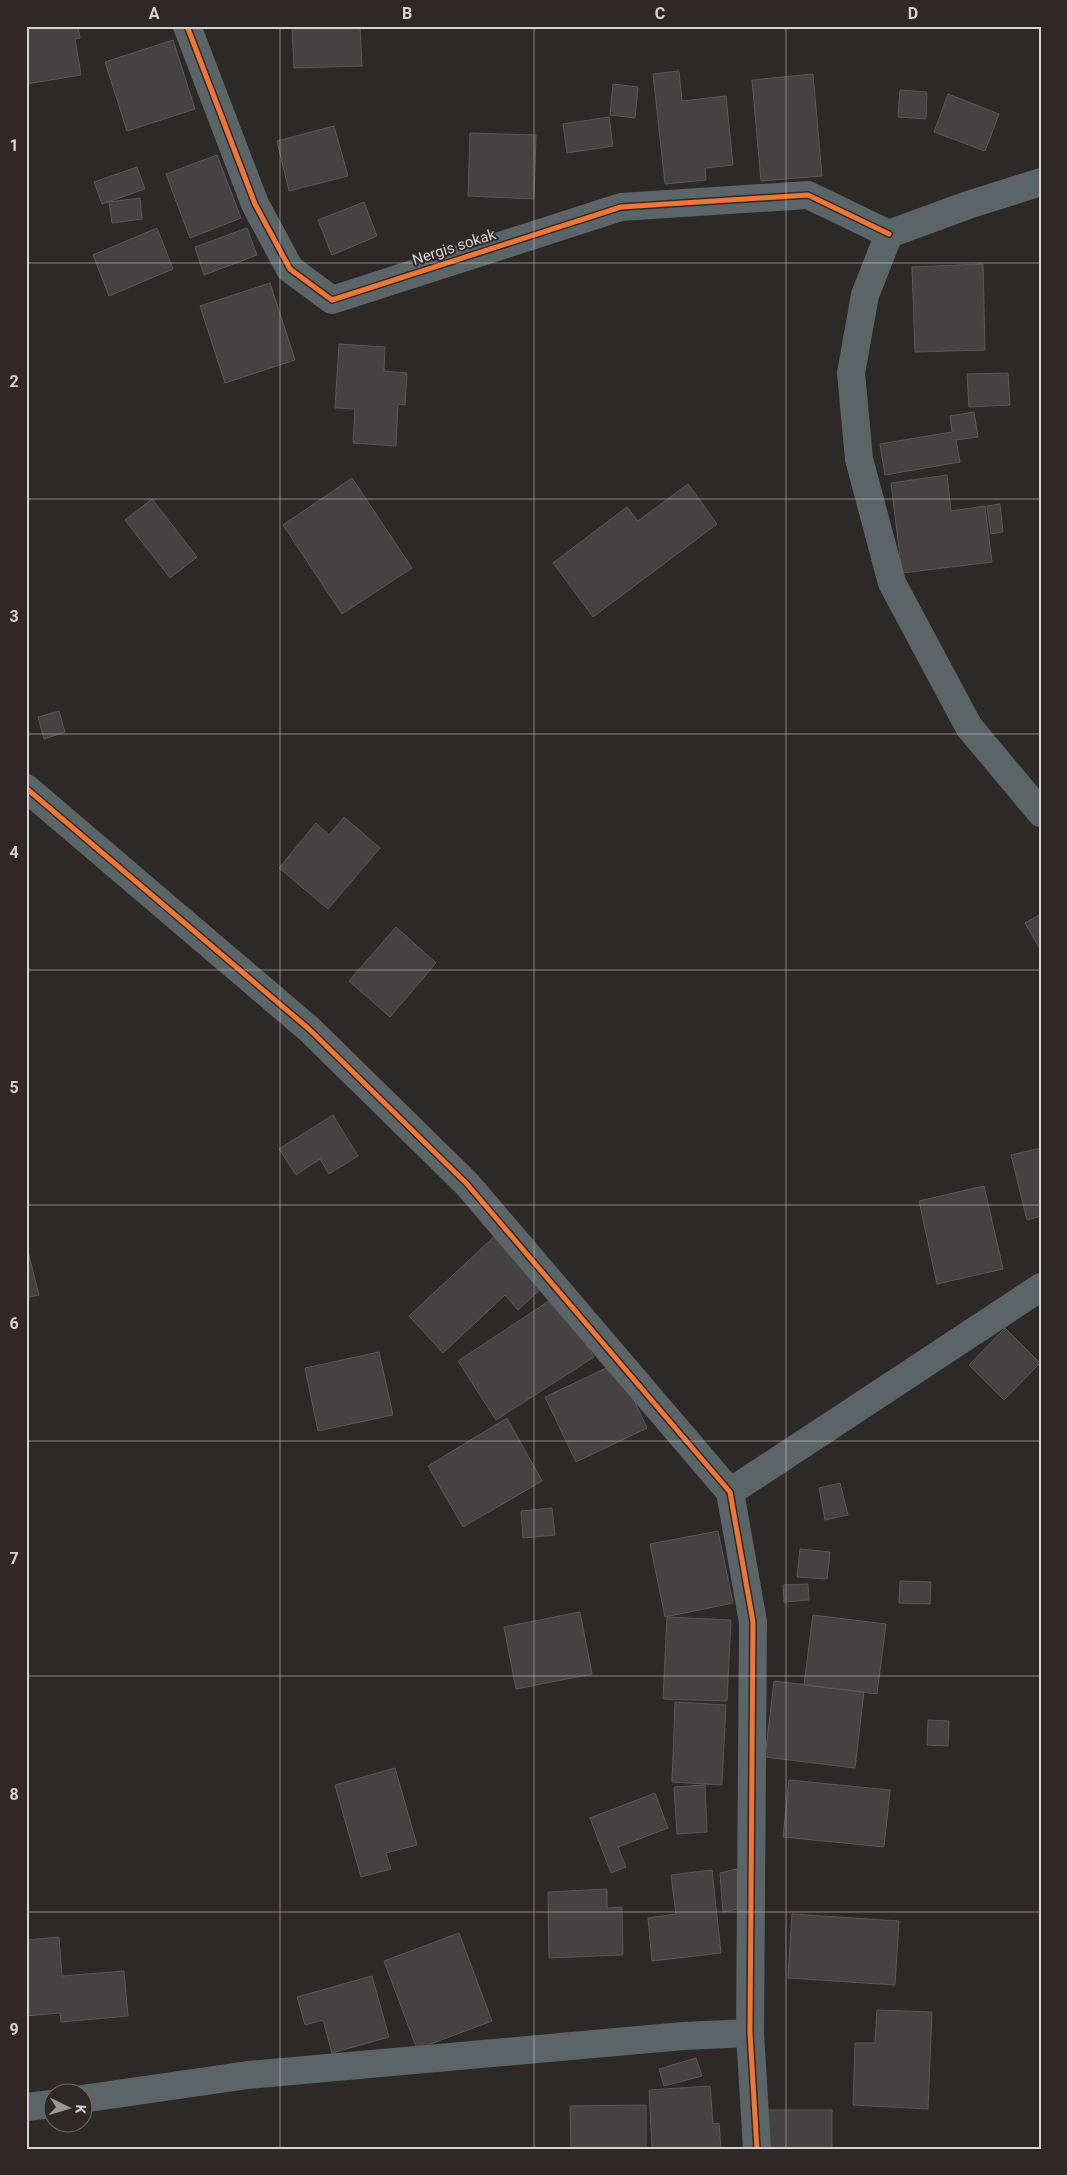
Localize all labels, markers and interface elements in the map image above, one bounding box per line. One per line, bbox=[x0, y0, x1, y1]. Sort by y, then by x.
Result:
text: A bbox=[149, 4, 160, 23]
text: B bbox=[402, 4, 412, 23]
text: C bbox=[655, 4, 665, 23]
text: D bbox=[908, 4, 918, 23]
text: 1 bbox=[9, 136, 19, 155]
street label: Nergis sokak bbox=[410, 225, 498, 269]
text: 2 bbox=[9, 372, 19, 391]
text: 3 bbox=[9, 607, 19, 626]
text: 4 bbox=[9, 843, 19, 862]
text: 5 bbox=[9, 1078, 19, 1097]
text: 6 bbox=[9, 1314, 19, 1333]
text: 7 bbox=[9, 1549, 19, 1568]
text: 8 bbox=[9, 1785, 19, 1804]
text: 9 bbox=[9, 2020, 19, 2039]
north arrow bbox=[42, 2082, 92, 2132]
text: K bbox=[73, 2104, 89, 2114]

